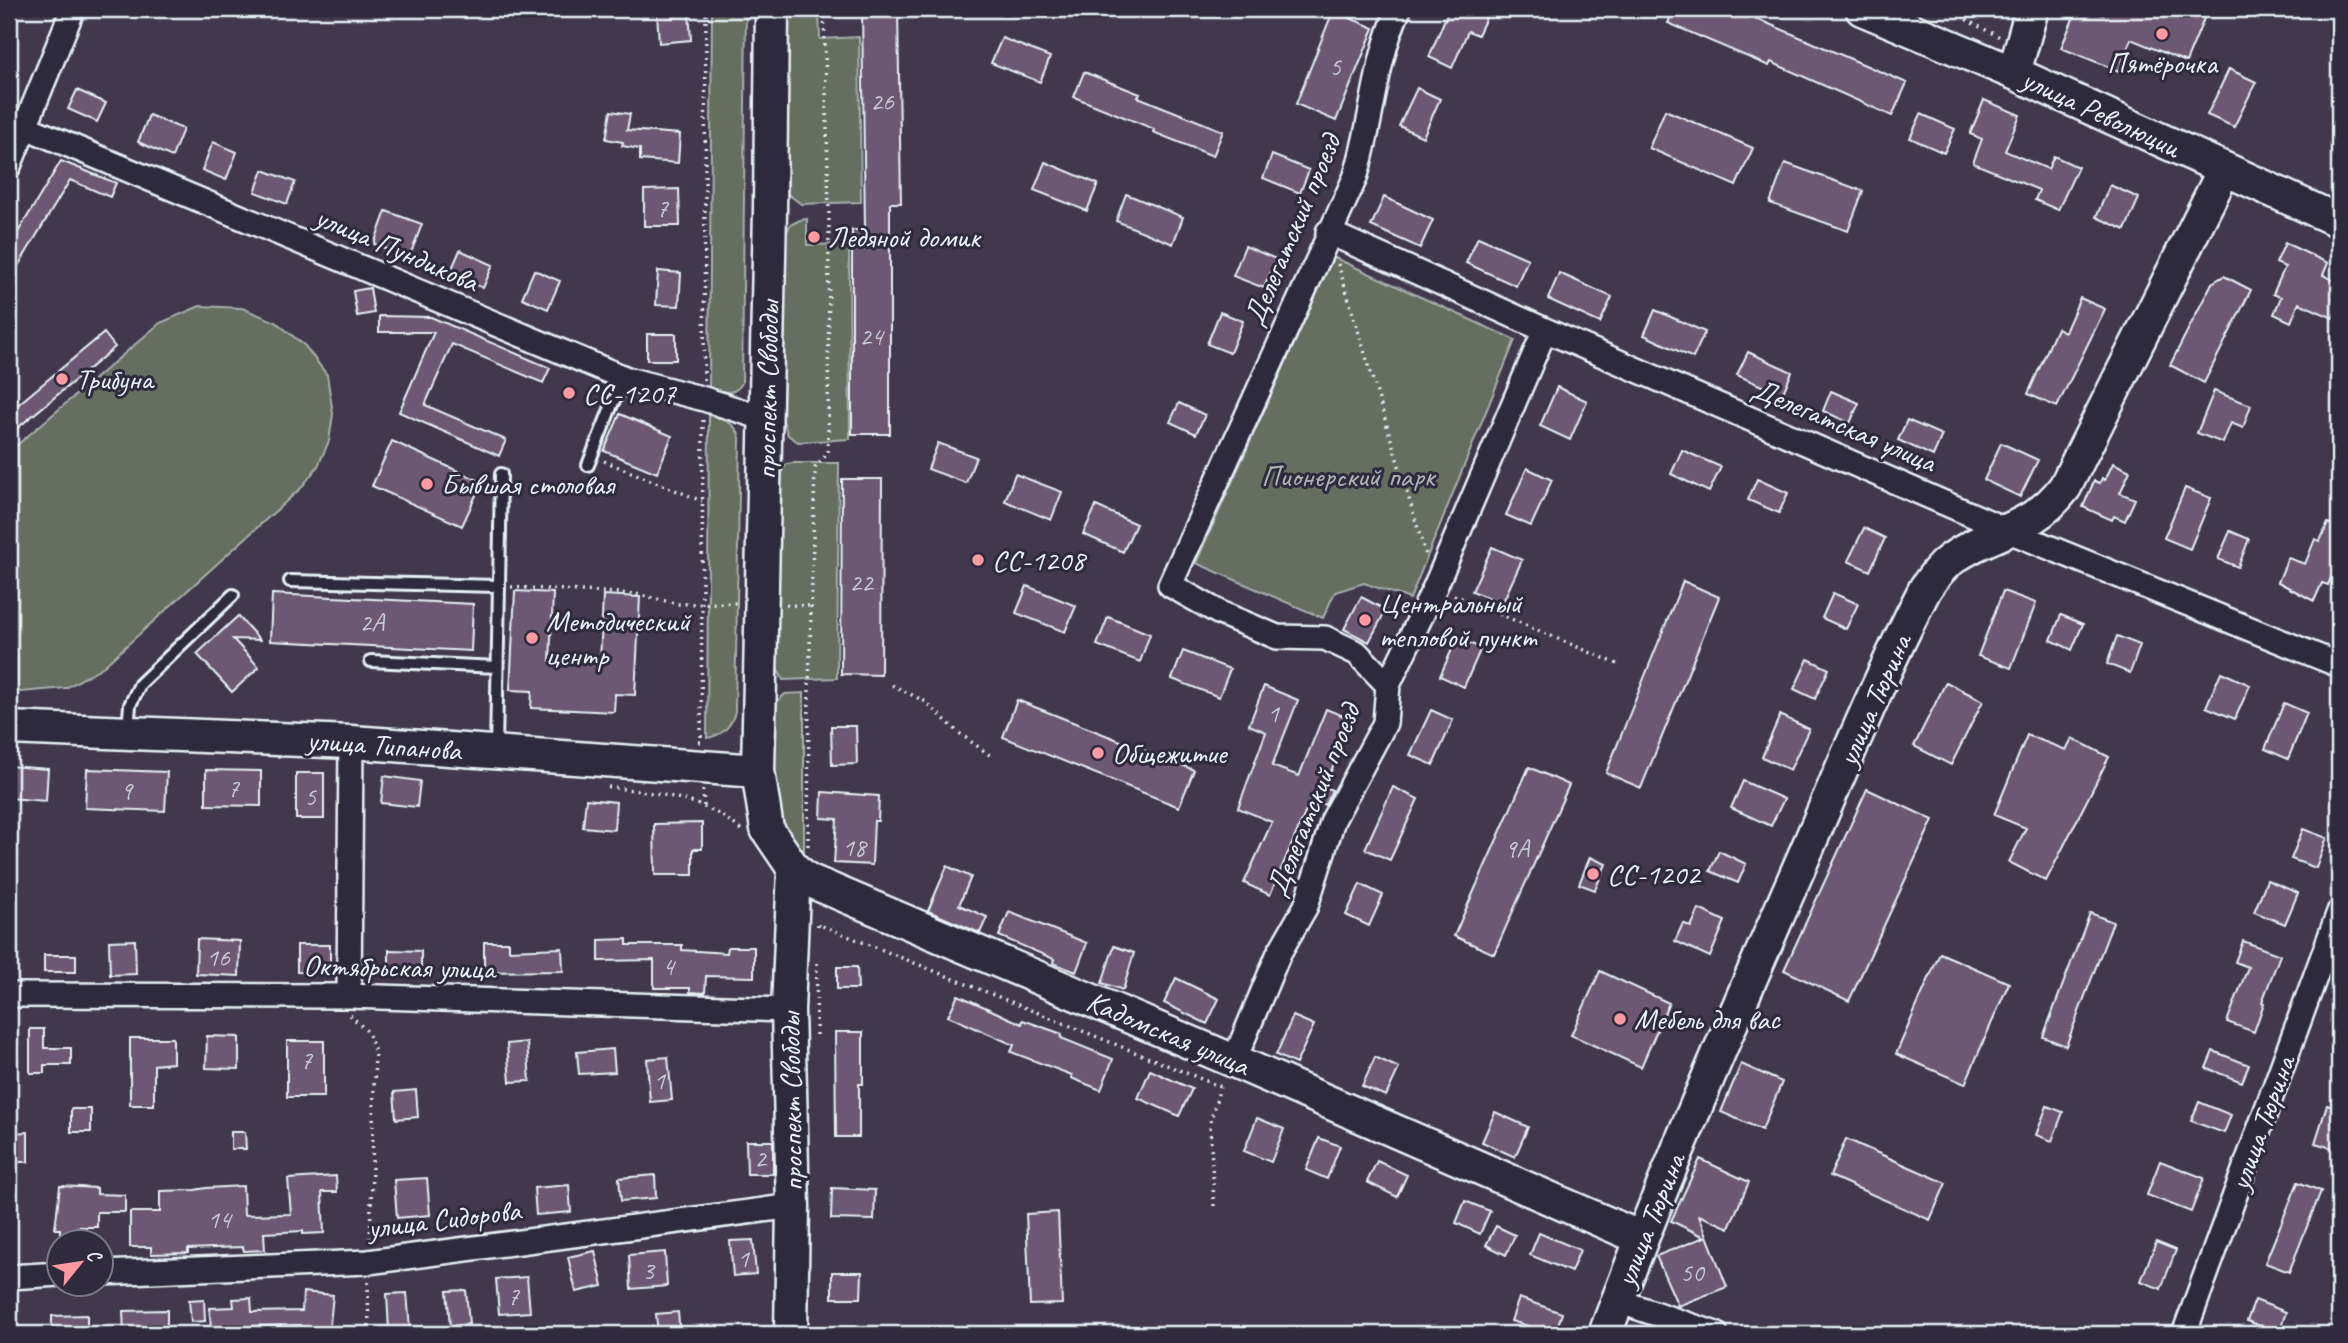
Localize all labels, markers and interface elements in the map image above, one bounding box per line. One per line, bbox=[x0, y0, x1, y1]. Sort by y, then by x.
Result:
marker: Пятёрочка bbox=[2154, 26, 2170, 42]
place label: Пятёрочка bbox=[2107, 44, 2219, 82]
house number: 5 bbox=[1329, 50, 1342, 83]
street label: улица Революции bbox=[2014, 59, 2188, 167]
house number: 26 bbox=[870, 85, 895, 118]
street label: Делегатский проезд bbox=[1235, 127, 1350, 331]
house number: 7 bbox=[656, 192, 669, 225]
street label: улица Пундикова bbox=[308, 197, 486, 301]
place label: Ледяной домик bbox=[828, 218, 982, 256]
marker: Ледяной домик bbox=[806, 229, 822, 245]
street label: проспект Свободы bbox=[746, 298, 788, 480]
house number: 24 bbox=[859, 320, 885, 353]
place label: Трибуна bbox=[76, 360, 155, 398]
street label: Делегатская улица bbox=[1746, 369, 1943, 482]
marker: Трибуна bbox=[54, 371, 70, 387]
place label: СС-1207 bbox=[583, 374, 677, 412]
marker: СС-1207 bbox=[561, 385, 577, 401]
park label: Пионерский парк bbox=[1261, 457, 1437, 495]
place label: Бывшая столовая bbox=[441, 465, 617, 503]
marker: Бывшая столовая bbox=[419, 476, 435, 492]
place label: СС-1208 bbox=[992, 541, 1087, 579]
marker: СС-1208 bbox=[970, 552, 986, 568]
house number: 22 bbox=[849, 566, 875, 599]
place label: Центральный тепловой пункт bbox=[1379, 584, 1538, 656]
place label: Методический центр bbox=[546, 602, 692, 674]
house number: 2А bbox=[360, 606, 386, 639]
marker: Центральный тепловой пункт bbox=[1357, 612, 1373, 628]
street label: улица Тюрина bbox=[1827, 626, 1921, 773]
marker: Методический центр bbox=[524, 630, 540, 646]
street label: Делегатский проезд bbox=[1257, 696, 1370, 902]
house number: 1 bbox=[1267, 697, 1280, 730]
street label: улица Типанова bbox=[304, 721, 464, 769]
place label: Общежитие bbox=[1112, 734, 1228, 772]
marker: Общежитие bbox=[1090, 745, 1106, 761]
house number: 7 bbox=[227, 772, 240, 805]
house number: 9 bbox=[120, 774, 134, 807]
house number: 5 bbox=[304, 780, 317, 813]
house number: 18 bbox=[842, 831, 868, 864]
house number: 9А bbox=[1505, 832, 1531, 865]
place label: СС-1202 bbox=[1607, 855, 1702, 893]
marker: СС-1202 bbox=[1585, 866, 1601, 882]
house number: 16 bbox=[206, 941, 231, 974]
street label: Октябрьская улица bbox=[303, 946, 498, 988]
house number: 4 bbox=[662, 950, 676, 983]
street label: Кадомская улица bbox=[1081, 982, 1257, 1085]
place label: Мебель для вас bbox=[1634, 1000, 1781, 1038]
street label: проспект Свободы bbox=[770, 1010, 812, 1192]
marker: Мебель для вас bbox=[1612, 1011, 1628, 1027]
house number: 7 bbox=[300, 1044, 313, 1077]
street label: улица Тюрина bbox=[2220, 1048, 2305, 1197]
house number: 1 bbox=[653, 1064, 666, 1097]
house number: 2 bbox=[754, 1142, 768, 1175]
street label: улица Тюрина bbox=[1605, 1146, 1695, 1294]
street label: улица Сидорова bbox=[363, 1191, 524, 1247]
house number: 14 bbox=[207, 1203, 233, 1236]
north arrow bbox=[46, 1228, 116, 1298]
house number: 1 bbox=[737, 1242, 750, 1275]
text: С bbox=[81, 1245, 108, 1267]
house number: 3 bbox=[642, 1254, 656, 1287]
house number: 50 bbox=[1680, 1256, 1706, 1289]
house number: 7 bbox=[507, 1280, 520, 1313]

